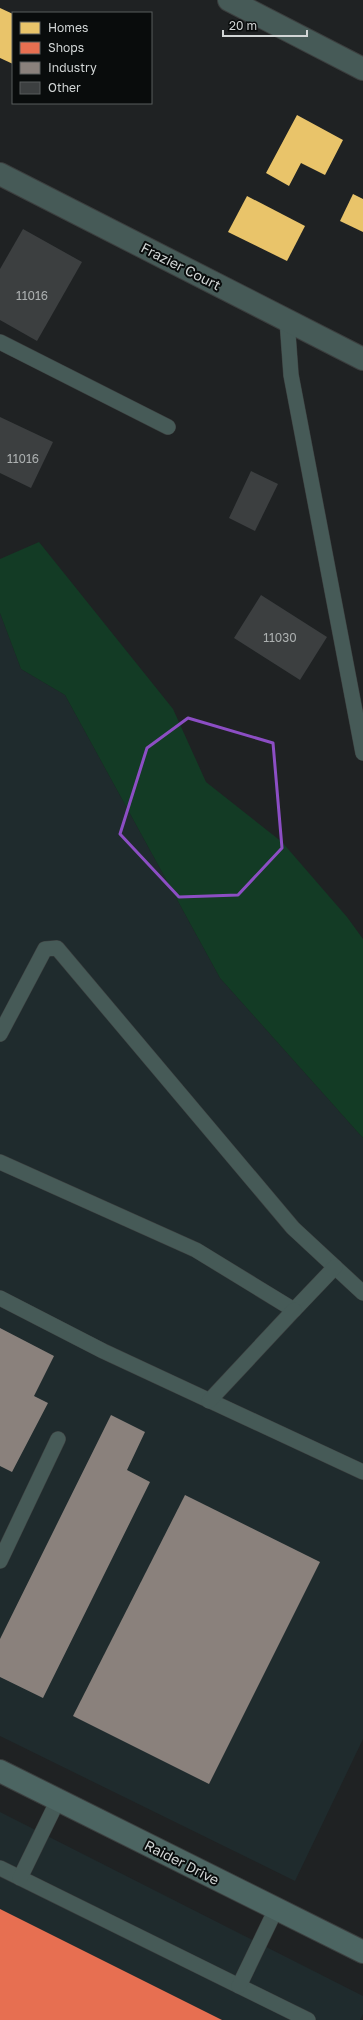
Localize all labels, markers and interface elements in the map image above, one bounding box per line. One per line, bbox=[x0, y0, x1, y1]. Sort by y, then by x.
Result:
legend bbox=[12, 12, 152, 104]
scale bar bbox=[223, 12, 307, 38]
text: 20 m bbox=[229, 18, 257, 33]
text: Homes bbox=[48, 20, 88, 35]
text: Shops bbox=[48, 40, 84, 55]
text: Industry bbox=[48, 60, 97, 75]
text: Other bbox=[48, 80, 81, 95]
street label: Frazier Court bbox=[138, 239, 224, 293]
house number: 11016 bbox=[16, 288, 48, 303]
house number: 11016 bbox=[7, 451, 39, 466]
house number: 11030 bbox=[263, 630, 297, 645]
street label: Raider Drive bbox=[142, 1836, 222, 1888]

